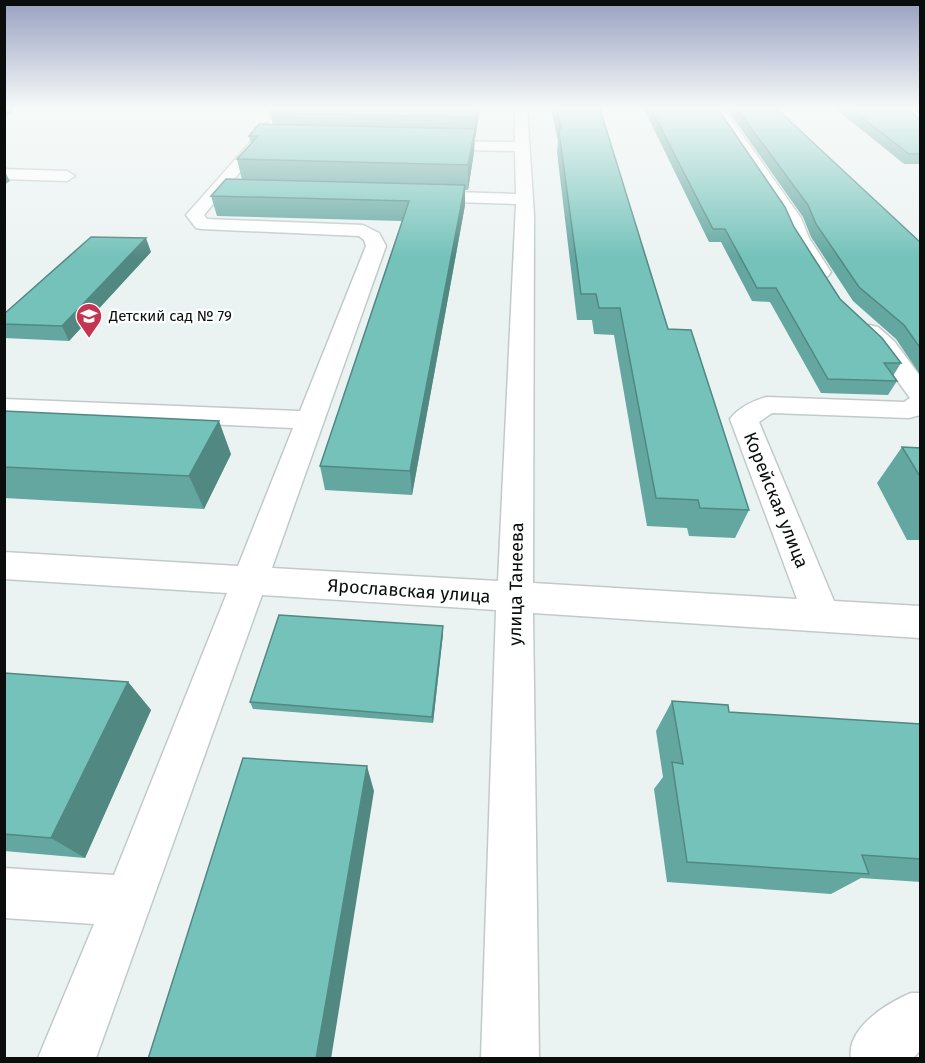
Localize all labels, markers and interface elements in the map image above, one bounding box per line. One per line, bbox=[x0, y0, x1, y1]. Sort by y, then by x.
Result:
school or university icon: Детский сад № 79 bbox=[74, 301, 104, 339]
place label: Детский сад № 79 bbox=[108, 307, 232, 325]
street label: Корейская улица bbox=[739, 429, 813, 571]
street label: улица Танеева bbox=[504, 522, 528, 646]
street label: Ярославская улица bbox=[327, 574, 491, 608]

